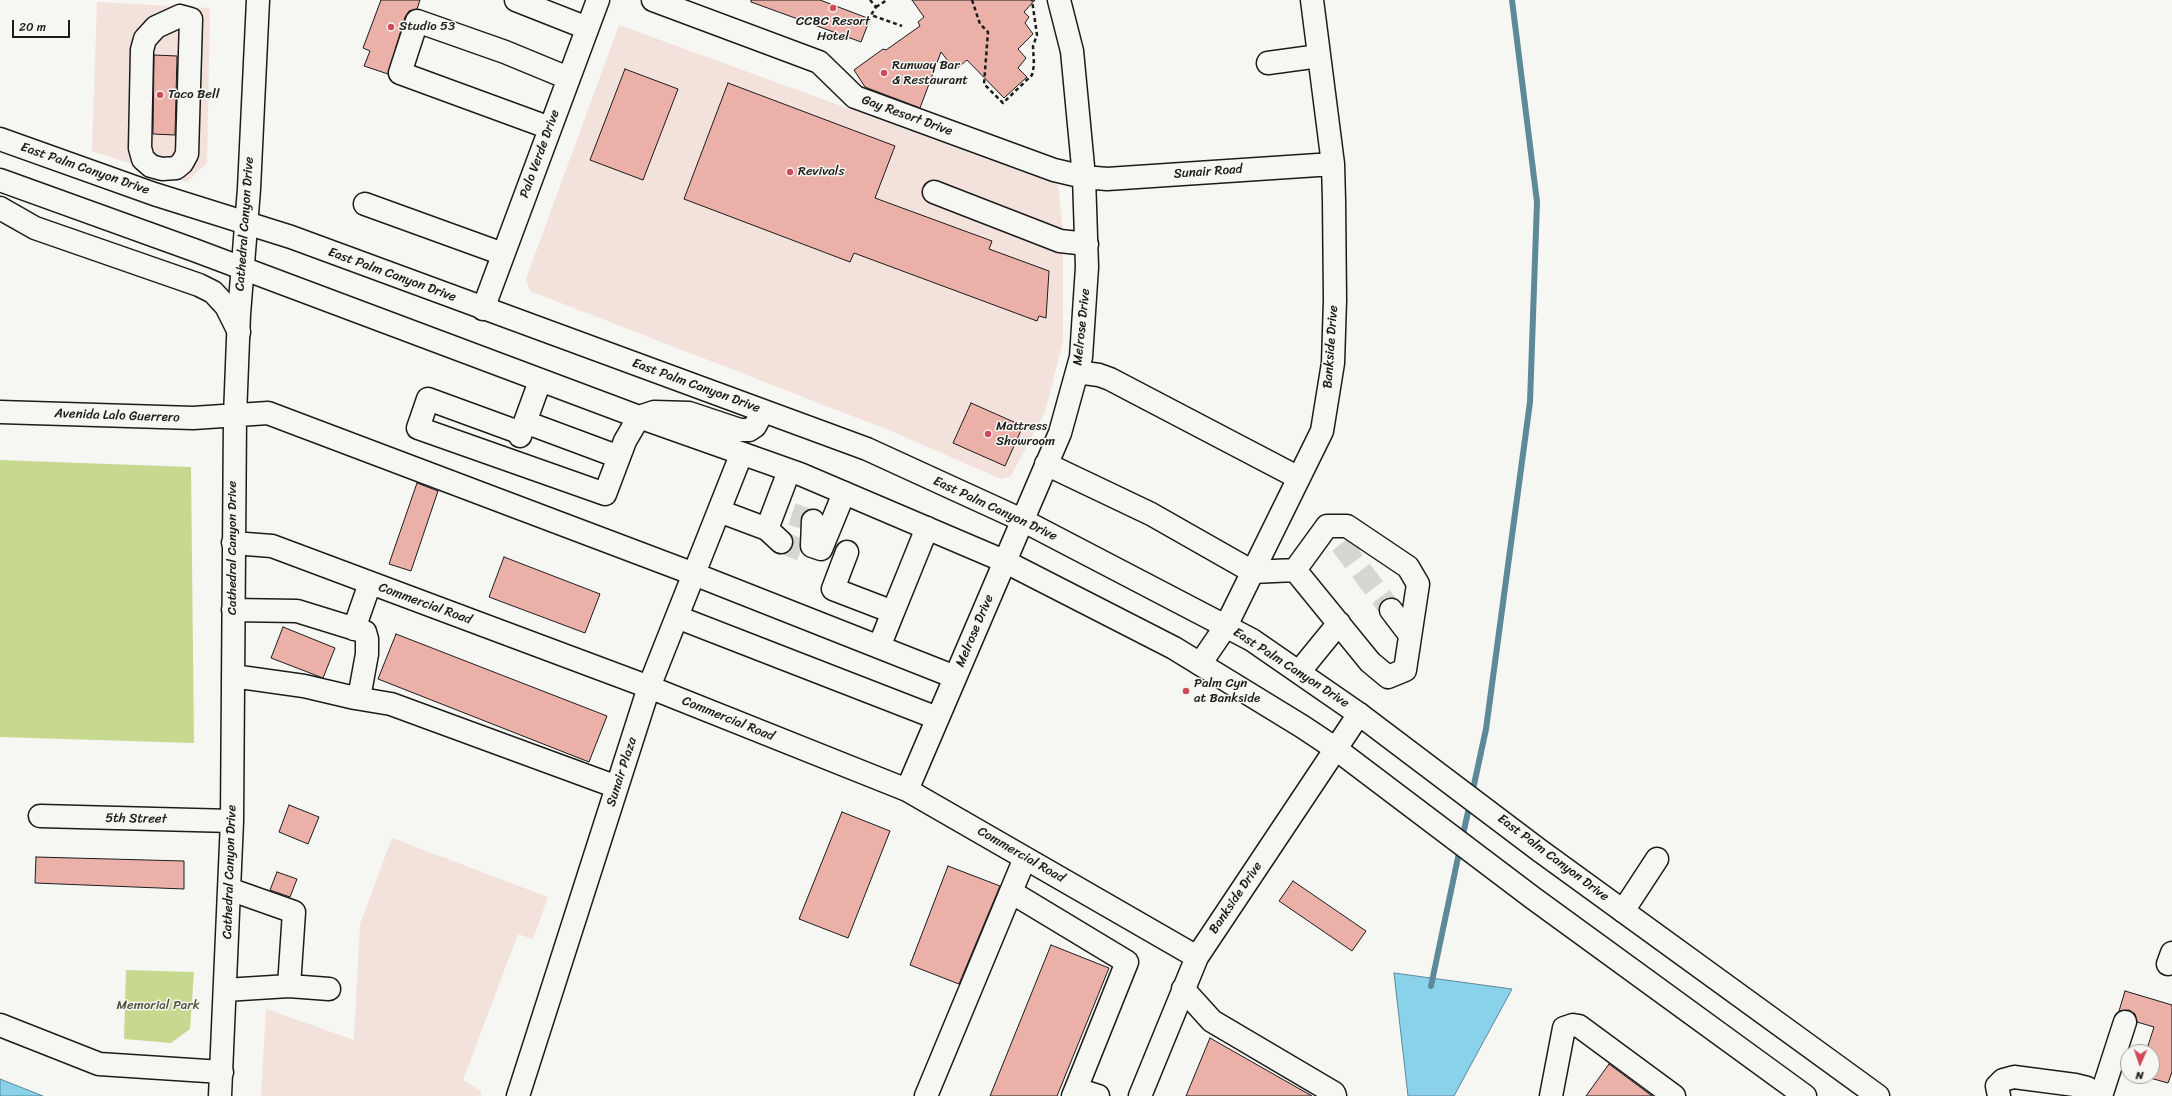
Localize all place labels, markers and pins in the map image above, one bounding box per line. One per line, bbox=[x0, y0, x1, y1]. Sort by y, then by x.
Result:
marker: CCBC Resort Hotel bbox=[828, 3, 838, 13]
place label: CCBC Resort Hotel bbox=[796, 14, 870, 45]
place label: Studio 53 bbox=[399, 19, 455, 35]
marker: Studio 53 bbox=[386, 22, 396, 32]
place label: Runway Bar & Restaurant bbox=[892, 58, 968, 89]
marker: Runway Bar & Restaurant bbox=[879, 68, 889, 78]
place label: Taco Bell bbox=[168, 87, 219, 103]
marker: Taco Bell bbox=[155, 90, 165, 100]
place label: Revivals bbox=[798, 164, 844, 180]
marker: Revivals bbox=[785, 167, 795, 177]
place label: Mattress Showroom bbox=[996, 419, 1055, 450]
marker: Mattress Showroom bbox=[983, 429, 993, 439]
place label: Palm Cyn at Bankside bbox=[1194, 676, 1260, 707]
marker: Palm Cyn at Bankside bbox=[1181, 686, 1191, 696]

